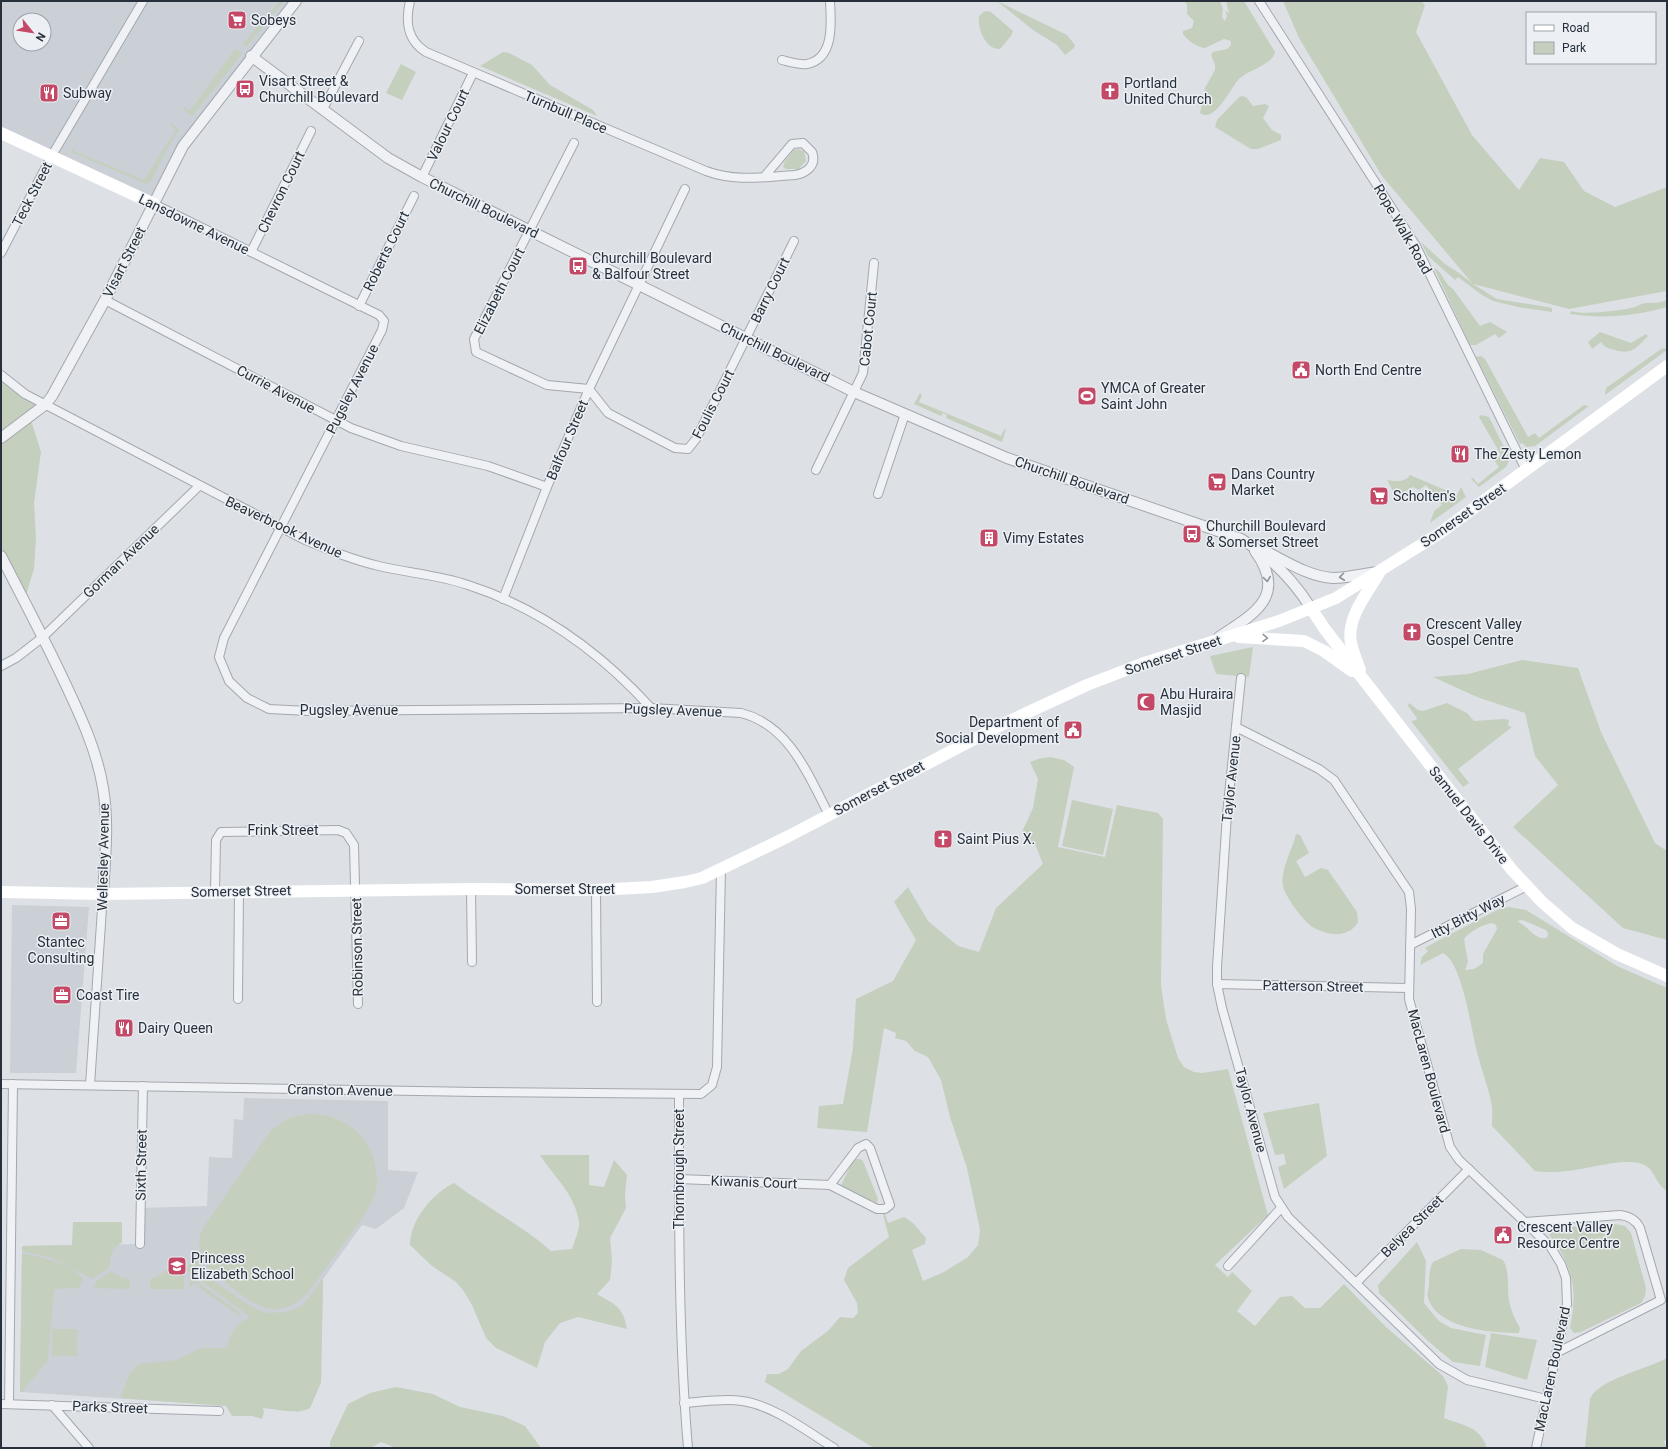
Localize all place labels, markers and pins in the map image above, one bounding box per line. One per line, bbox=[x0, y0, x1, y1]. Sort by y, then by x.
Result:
supermarket icon: Sobeys bbox=[226, 9, 248, 31]
place label: Sobeys bbox=[251, 12, 296, 28]
place label: Visart Street & Churchill Boulevard bbox=[259, 73, 379, 105]
place label: Portland United Church bbox=[1124, 75, 1212, 107]
bus stop icon: Visart Street & Churchill Boulevard bbox=[234, 78, 256, 100]
church icon: Portland United Church bbox=[1099, 80, 1121, 102]
restaurant icon: Subway bbox=[38, 82, 60, 104]
place label: Subway bbox=[63, 85, 112, 101]
place label: Churchill Boulevard & Balfour Street bbox=[592, 250, 712, 282]
bus stop icon: Churchill Boulevard & Balfour Street bbox=[567, 255, 589, 277]
public building icon: North End Centre bbox=[1290, 359, 1312, 381]
place label: North End Centre bbox=[1315, 362, 1422, 378]
place label: YMCA of Greater Saint John bbox=[1101, 380, 1206, 412]
sports icon: YMCA of Greater Saint John bbox=[1076, 385, 1098, 407]
restaurant icon: The Zesty Lemon bbox=[1449, 443, 1471, 465]
place label: The Zesty Lemon bbox=[1474, 446, 1582, 462]
place label: Dans Country Market bbox=[1231, 466, 1315, 498]
supermarket icon: Dans Country Market bbox=[1206, 471, 1228, 493]
supermarket icon: Scholten's bbox=[1368, 485, 1390, 507]
place label: Scholten's bbox=[1393, 488, 1456, 504]
place label: Churchill Boulevard & Somerset Street bbox=[1206, 518, 1326, 550]
bus stop icon: Churchill Boulevard & Somerset Street bbox=[1181, 523, 1203, 545]
building icon: Vimy Estates bbox=[978, 527, 1000, 549]
place label: Vimy Estates bbox=[1003, 530, 1084, 546]
place label: Crescent Valley Gospel Centre bbox=[1426, 616, 1522, 648]
church icon: Crescent Valley Gospel Centre bbox=[1401, 621, 1423, 643]
place label: Abu Huraira Masjid bbox=[1160, 686, 1233, 718]
mosque icon: Abu Huraira Masjid bbox=[1135, 691, 1157, 713]
place label: Department of Social Development bbox=[936, 714, 1059, 746]
public building icon: Department of Social Development bbox=[1062, 719, 1084, 741]
church icon: Saint Pius X. bbox=[932, 828, 954, 850]
place label: Saint Pius X. bbox=[957, 831, 1035, 847]
office icon: Stantec Consulting bbox=[50, 910, 72, 932]
place label: Stantec Consulting bbox=[28, 934, 94, 966]
office icon: Coast Tire bbox=[51, 984, 73, 1006]
place label: Coast Tire bbox=[76, 987, 140, 1003]
restaurant icon: Dairy Queen bbox=[113, 1017, 135, 1039]
place label: Dairy Queen bbox=[138, 1020, 213, 1036]
place label: Crescent Valley Resource Centre bbox=[1517, 1219, 1620, 1251]
public building icon: Crescent Valley Resource Centre bbox=[1492, 1224, 1514, 1246]
place label: Princess Elizabeth School bbox=[191, 1250, 294, 1282]
school or university icon: Princess Elizabeth School bbox=[166, 1255, 188, 1277]

